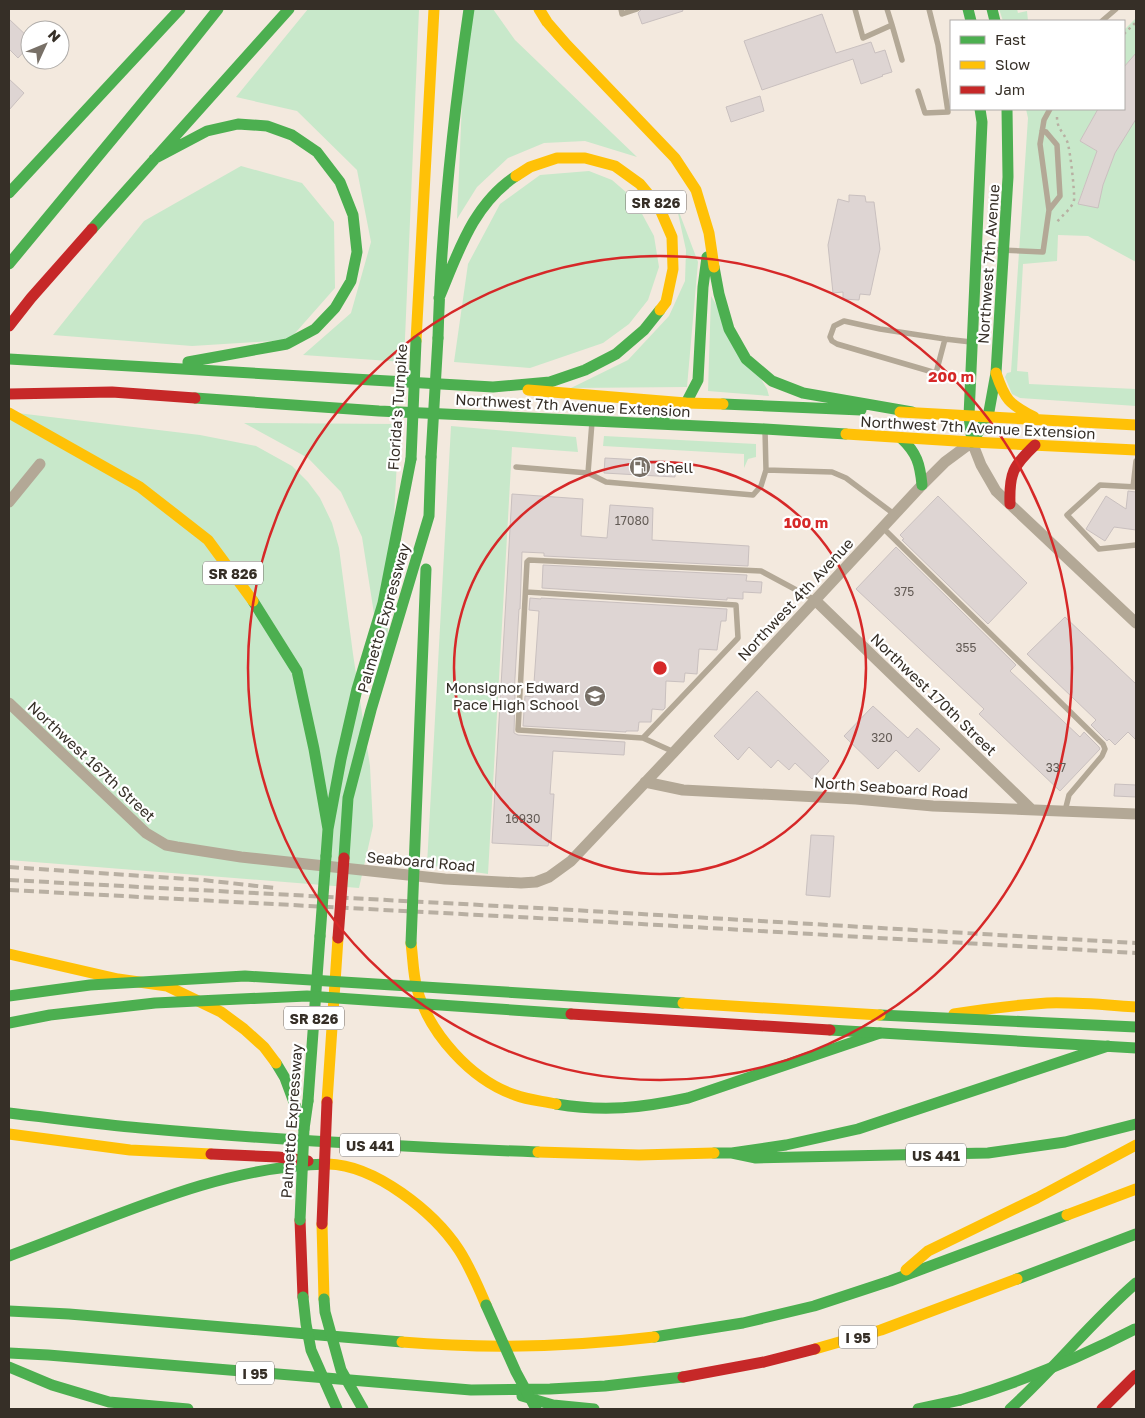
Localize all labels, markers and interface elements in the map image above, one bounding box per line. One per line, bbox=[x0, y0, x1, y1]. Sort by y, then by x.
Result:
north arrow bbox=[20, 20, 70, 70]
legend bbox=[950, 20, 1125, 110]
text: N bbox=[45, 26, 65, 45]
text: Fast bbox=[995, 30, 1026, 48]
text: Slow bbox=[995, 55, 1030, 73]
text: Jam bbox=[995, 80, 1025, 98]
street label: Northwest 7th Avenue bbox=[973, 183, 1003, 344]
road number: SR 826 bbox=[626, 190, 686, 213]
street label: Florida's Turnpike bbox=[384, 343, 410, 471]
text: 200 m bbox=[928, 367, 974, 385]
street label: Northwest 7th Avenue Extension bbox=[455, 390, 691, 420]
street label: Northwest 7th Avenue Extension bbox=[860, 412, 1096, 442]
fuel station icon: Shell bbox=[628, 455, 652, 479]
place label: Shell bbox=[656, 458, 693, 476]
house number: 17080 bbox=[615, 513, 649, 528]
text: 100 m bbox=[784, 513, 828, 531]
street label: Northwest 4th Avenue bbox=[733, 534, 857, 664]
street label: Palmetto Expressway bbox=[353, 541, 413, 695]
road number: SR 826 bbox=[203, 562, 263, 584]
house number: 375 bbox=[894, 584, 914, 599]
street label: Northwest 170th Street bbox=[867, 629, 1001, 759]
house number: 355 bbox=[956, 640, 977, 655]
centre of rings bbox=[651, 659, 669, 677]
place label: Monsignor Edward Pace High School bbox=[445, 678, 579, 713]
school or university icon: Monsignor Edward Pace High School bbox=[583, 684, 607, 708]
street label: Northwest 167th Street bbox=[25, 697, 159, 825]
house number: 320 bbox=[871, 730, 893, 745]
house number: 337 bbox=[1046, 760, 1066, 775]
street label: North Seaboard Road bbox=[813, 773, 969, 801]
house number: 16930 bbox=[506, 811, 540, 826]
street label: Seaboard Road bbox=[366, 847, 476, 875]
road number: SR 826 bbox=[284, 1006, 344, 1030]
street label: Palmetto Expressway bbox=[277, 1043, 305, 1199]
road number: US 441 bbox=[340, 1134, 400, 1156]
road number: US 441 bbox=[906, 1144, 966, 1166]
road number: I 95 bbox=[839, 1325, 877, 1348]
road number: I 95 bbox=[236, 1362, 274, 1385]

